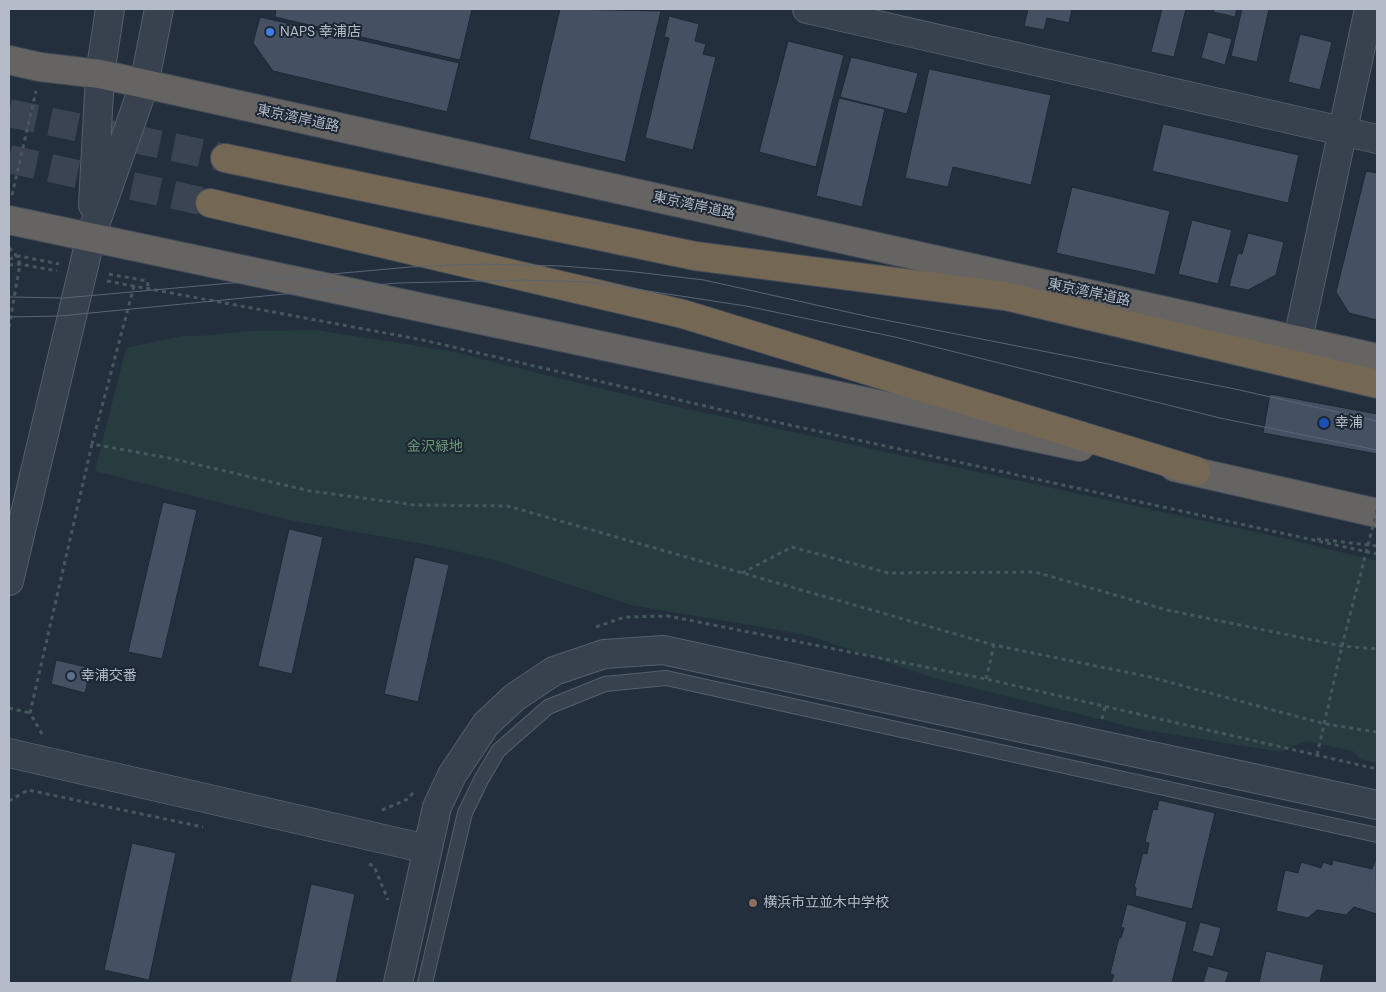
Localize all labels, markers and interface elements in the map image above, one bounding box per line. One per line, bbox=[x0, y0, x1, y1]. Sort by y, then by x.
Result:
place label: NAPS 幸浦店 bbox=[280, 24, 361, 40]
marker: NAPS 幸浦店 bbox=[264, 26, 276, 38]
street label: 東京湾岸道路 bbox=[255, 102, 341, 136]
street label: 東京湾岸道路 bbox=[651, 189, 737, 223]
street label: 東京湾岸道路 bbox=[1046, 276, 1132, 310]
place label: 幸浦 bbox=[1335, 415, 1363, 431]
marker: 幸浦 bbox=[1317, 416, 1331, 430]
park label: 金沢緑地 bbox=[407, 439, 463, 455]
place label: 幸浦交番 bbox=[81, 668, 137, 684]
marker: 幸浦交番 bbox=[65, 670, 77, 682]
place label: 横浜市立並木中学校 bbox=[763, 895, 889, 911]
marker: 横浜市立並木中学校 bbox=[747, 897, 759, 909]

